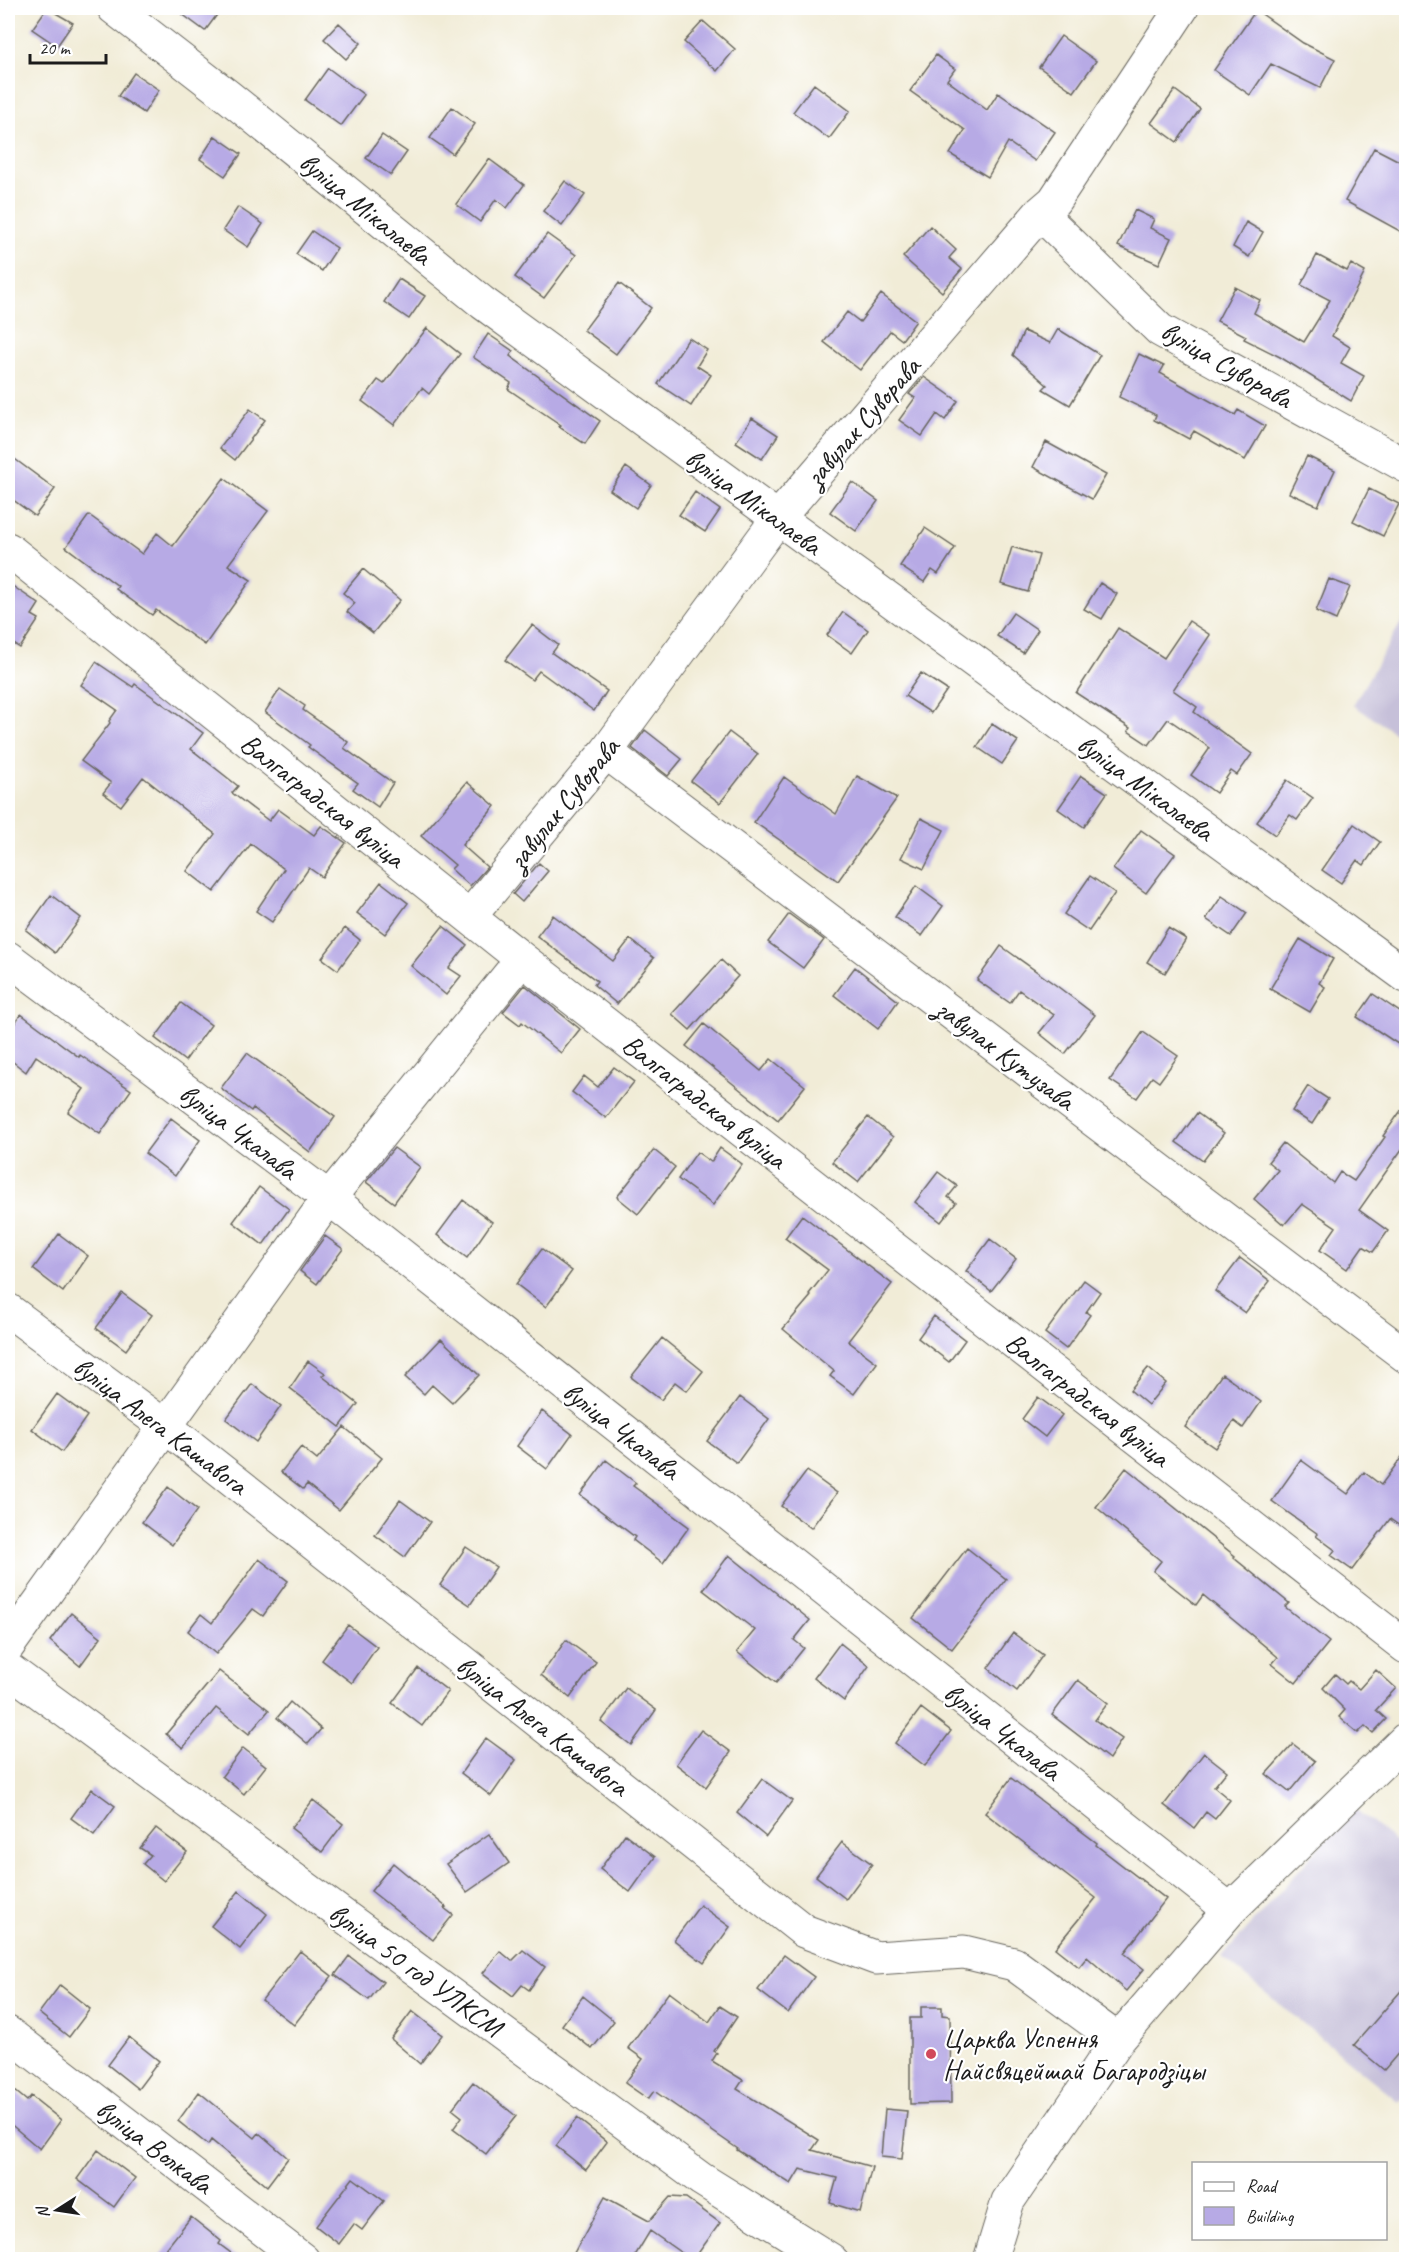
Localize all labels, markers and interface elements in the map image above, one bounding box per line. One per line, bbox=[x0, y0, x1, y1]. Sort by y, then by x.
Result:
scale bar bbox=[30, 27, 106, 65]
text: 20 m bbox=[39, 37, 72, 59]
street label: вуліца Мікалаева bbox=[292, 144, 440, 274]
street label: вуліца Суворава bbox=[1155, 313, 1300, 417]
street label: завулак Суворава bbox=[794, 349, 930, 496]
street label: вуліца Мікалаева bbox=[679, 440, 830, 564]
street label: Валгаградская вуліца bbox=[234, 725, 413, 876]
street label: вуліца Мікалаева bbox=[1071, 726, 1222, 850]
street label: завулак Суворава bbox=[497, 729, 629, 880]
street label: завулак Кутузава bbox=[926, 989, 1083, 1120]
street label: Валгаградская вуліца bbox=[616, 1026, 795, 1177]
street label: вуліца Чкалава bbox=[173, 1076, 306, 1188]
street label: Валгаградская вуліца bbox=[999, 1324, 1178, 1475]
street label: вуліца Алега Кашавога bbox=[67, 1348, 256, 1503]
street label: вуліца Чкалава bbox=[556, 1374, 689, 1488]
street label: вуліца Алега Кашавога bbox=[449, 1647, 637, 1805]
street label: вуліца Чкалава bbox=[937, 1675, 1070, 1789]
street label: вуліца 50 год УЛКСМ bbox=[322, 1895, 511, 2046]
place label: Царква Успення Найсвяцейшай Багародзіцы bbox=[943, 2021, 1207, 2089]
marker: Царква Успення Найсвяцейшай Багародзіцы bbox=[924, 2047, 938, 2061]
street label: вуліца Волкава bbox=[90, 2091, 221, 2203]
legend bbox=[1192, 2162, 1387, 2240]
text: Road bbox=[1246, 2175, 1279, 2197]
north arrow bbox=[27, 2180, 87, 2240]
text: N bbox=[32, 2203, 54, 2220]
text: Building bbox=[1246, 2205, 1295, 2227]

